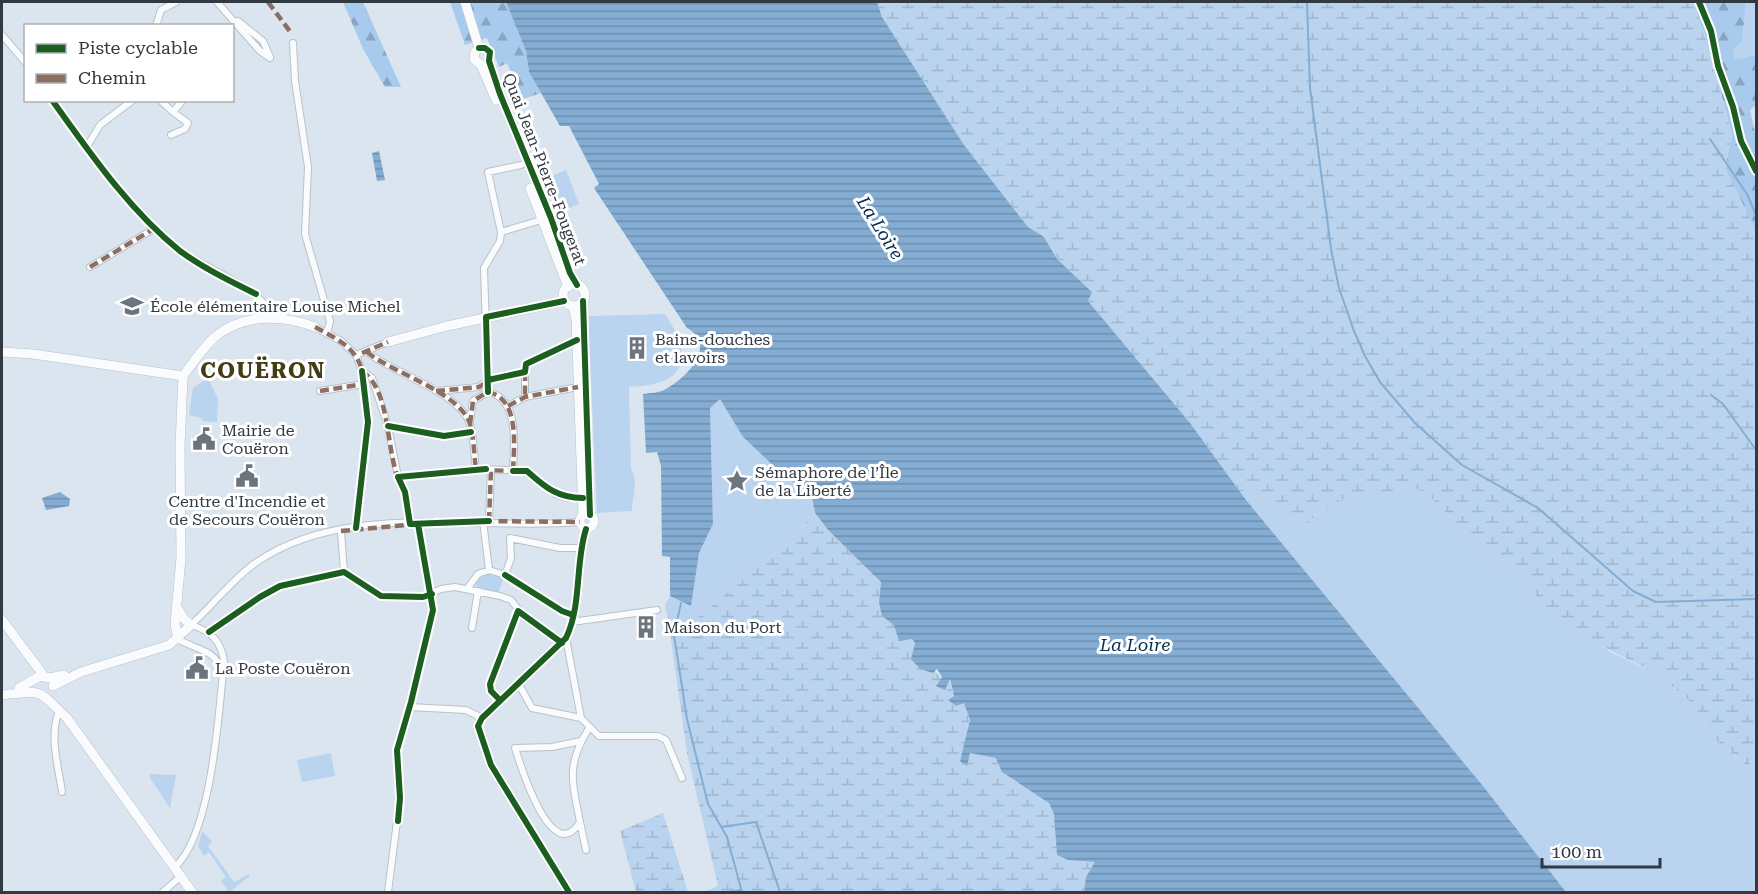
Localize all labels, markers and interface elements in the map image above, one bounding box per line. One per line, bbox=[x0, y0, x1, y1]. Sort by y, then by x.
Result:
legend bbox=[24, 24, 234, 102]
text: Piste cyclable bbox=[78, 37, 198, 58]
text: Chemin bbox=[78, 67, 147, 88]
street label: Quai Jean-Pierre-Fougerat bbox=[499, 70, 590, 268]
water label: La Loire bbox=[852, 191, 908, 263]
school or university icon: École élémentaire Louise Michel bbox=[119, 293, 145, 319]
place label: École élémentaire Louise Michel bbox=[150, 297, 400, 316]
place label: Bains-douches et lavoirs bbox=[655, 330, 771, 367]
building icon: Bains-douches et lavoirs bbox=[624, 335, 650, 361]
district label: COUËRON bbox=[200, 356, 326, 383]
place label: Mairie de Couëron bbox=[222, 421, 295, 458]
public building icon: Mairie de Couëron bbox=[191, 426, 217, 452]
public building icon: Centre d'Incendie et de Secours Couëron bbox=[234, 463, 260, 489]
place label: Sémaphore de l’Île de la Liberté bbox=[755, 463, 899, 500]
place icon: Sémaphore de l’Île de la Liberté bbox=[724, 468, 750, 494]
place label: Centre d'Incendie et de Secours Couëron bbox=[168, 492, 326, 529]
building icon: Maison du Port bbox=[633, 614, 659, 640]
place label: Maison du Port bbox=[664, 618, 782, 637]
water label: La Loire bbox=[1099, 634, 1170, 655]
public building icon: La Poste Couëron bbox=[184, 655, 210, 681]
place label: La Poste Couëron bbox=[215, 659, 351, 678]
scale bar bbox=[1542, 831, 1660, 869]
text: 100 m bbox=[1551, 841, 1602, 862]

